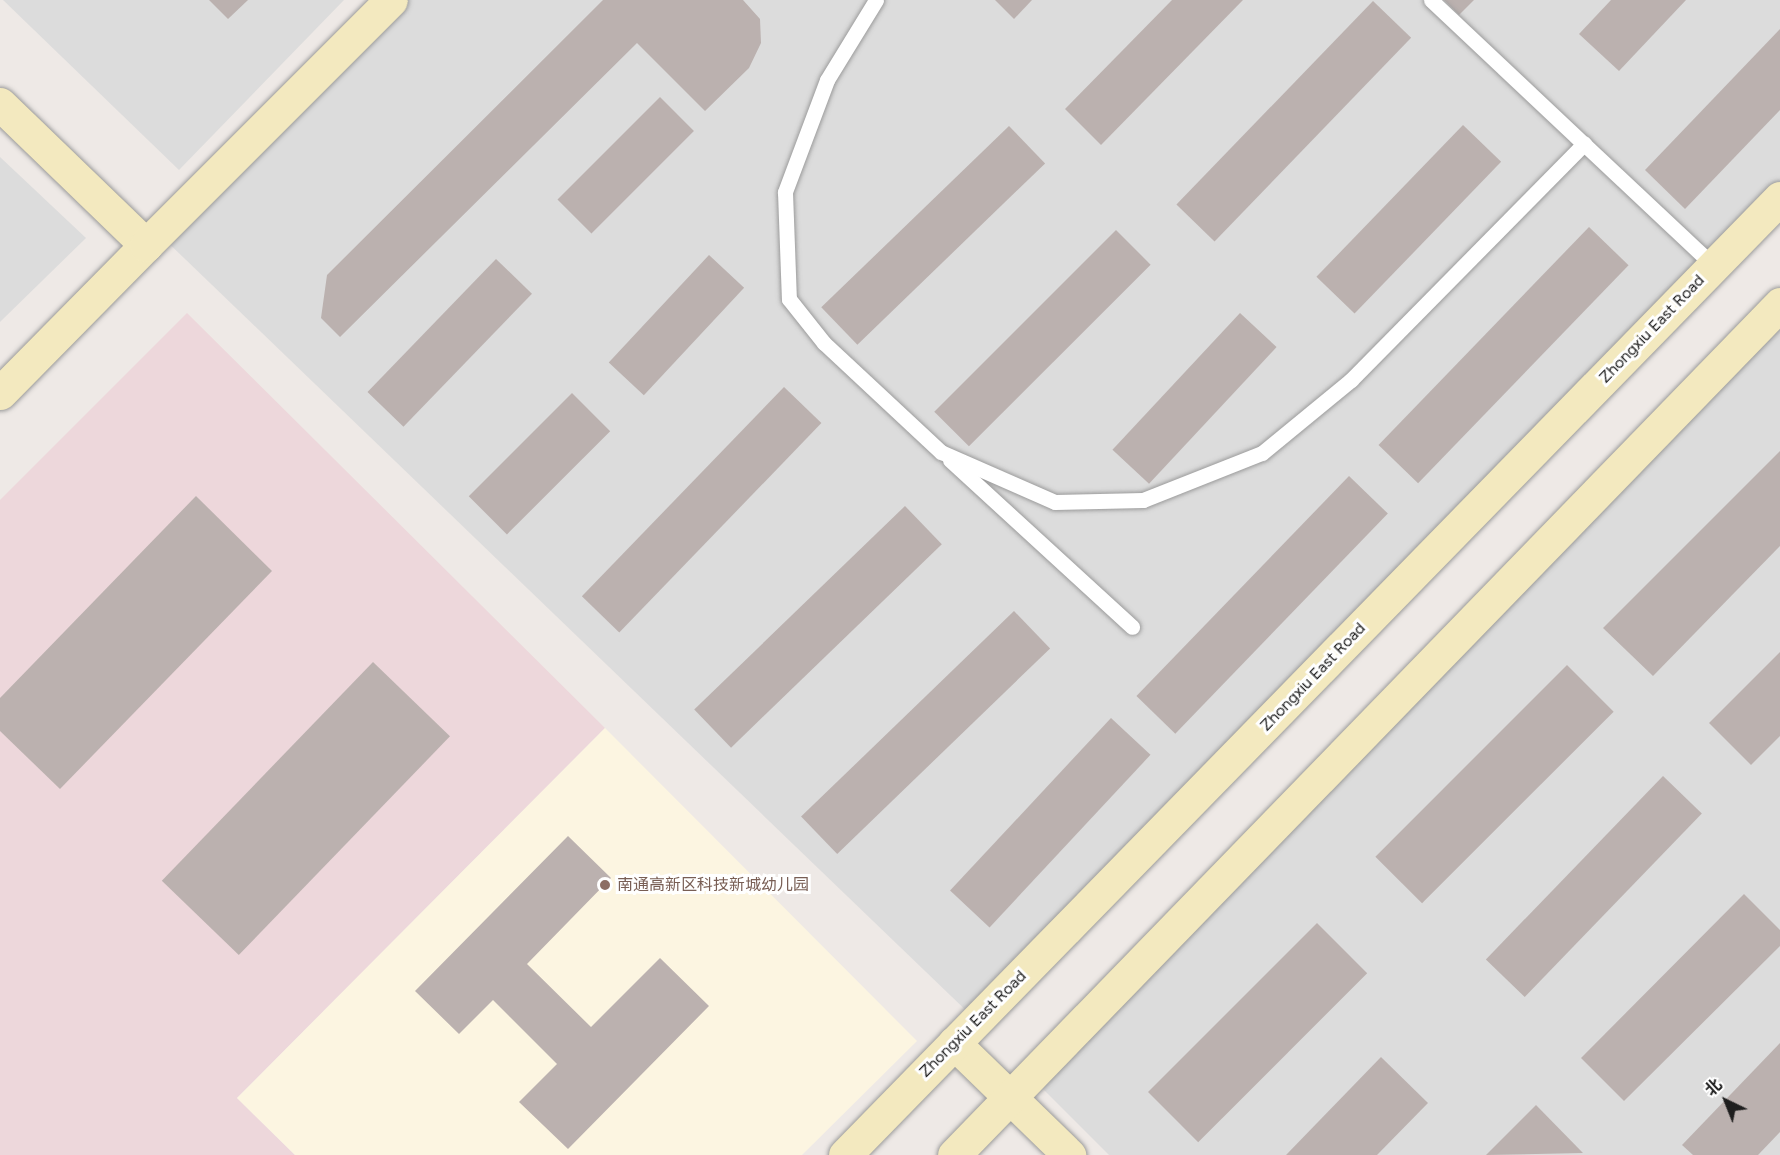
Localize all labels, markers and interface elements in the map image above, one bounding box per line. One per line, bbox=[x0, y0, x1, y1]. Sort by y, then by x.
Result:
street label: Zhongxiu East Road bbox=[1595, 271, 1709, 387]
street label: Zhongxiu East Road bbox=[1256, 619, 1370, 735]
place label: 南通高新区科技新城幼儿园 bbox=[617, 875, 809, 895]
marker: 南通高新区科技新城幼儿园 bbox=[598, 878, 612, 892]
street label: Zhongxiu East Road bbox=[916, 967, 1030, 1081]
north arrow bbox=[1696, 1071, 1756, 1131]
text: 北 bbox=[1701, 1075, 1726, 1100]

